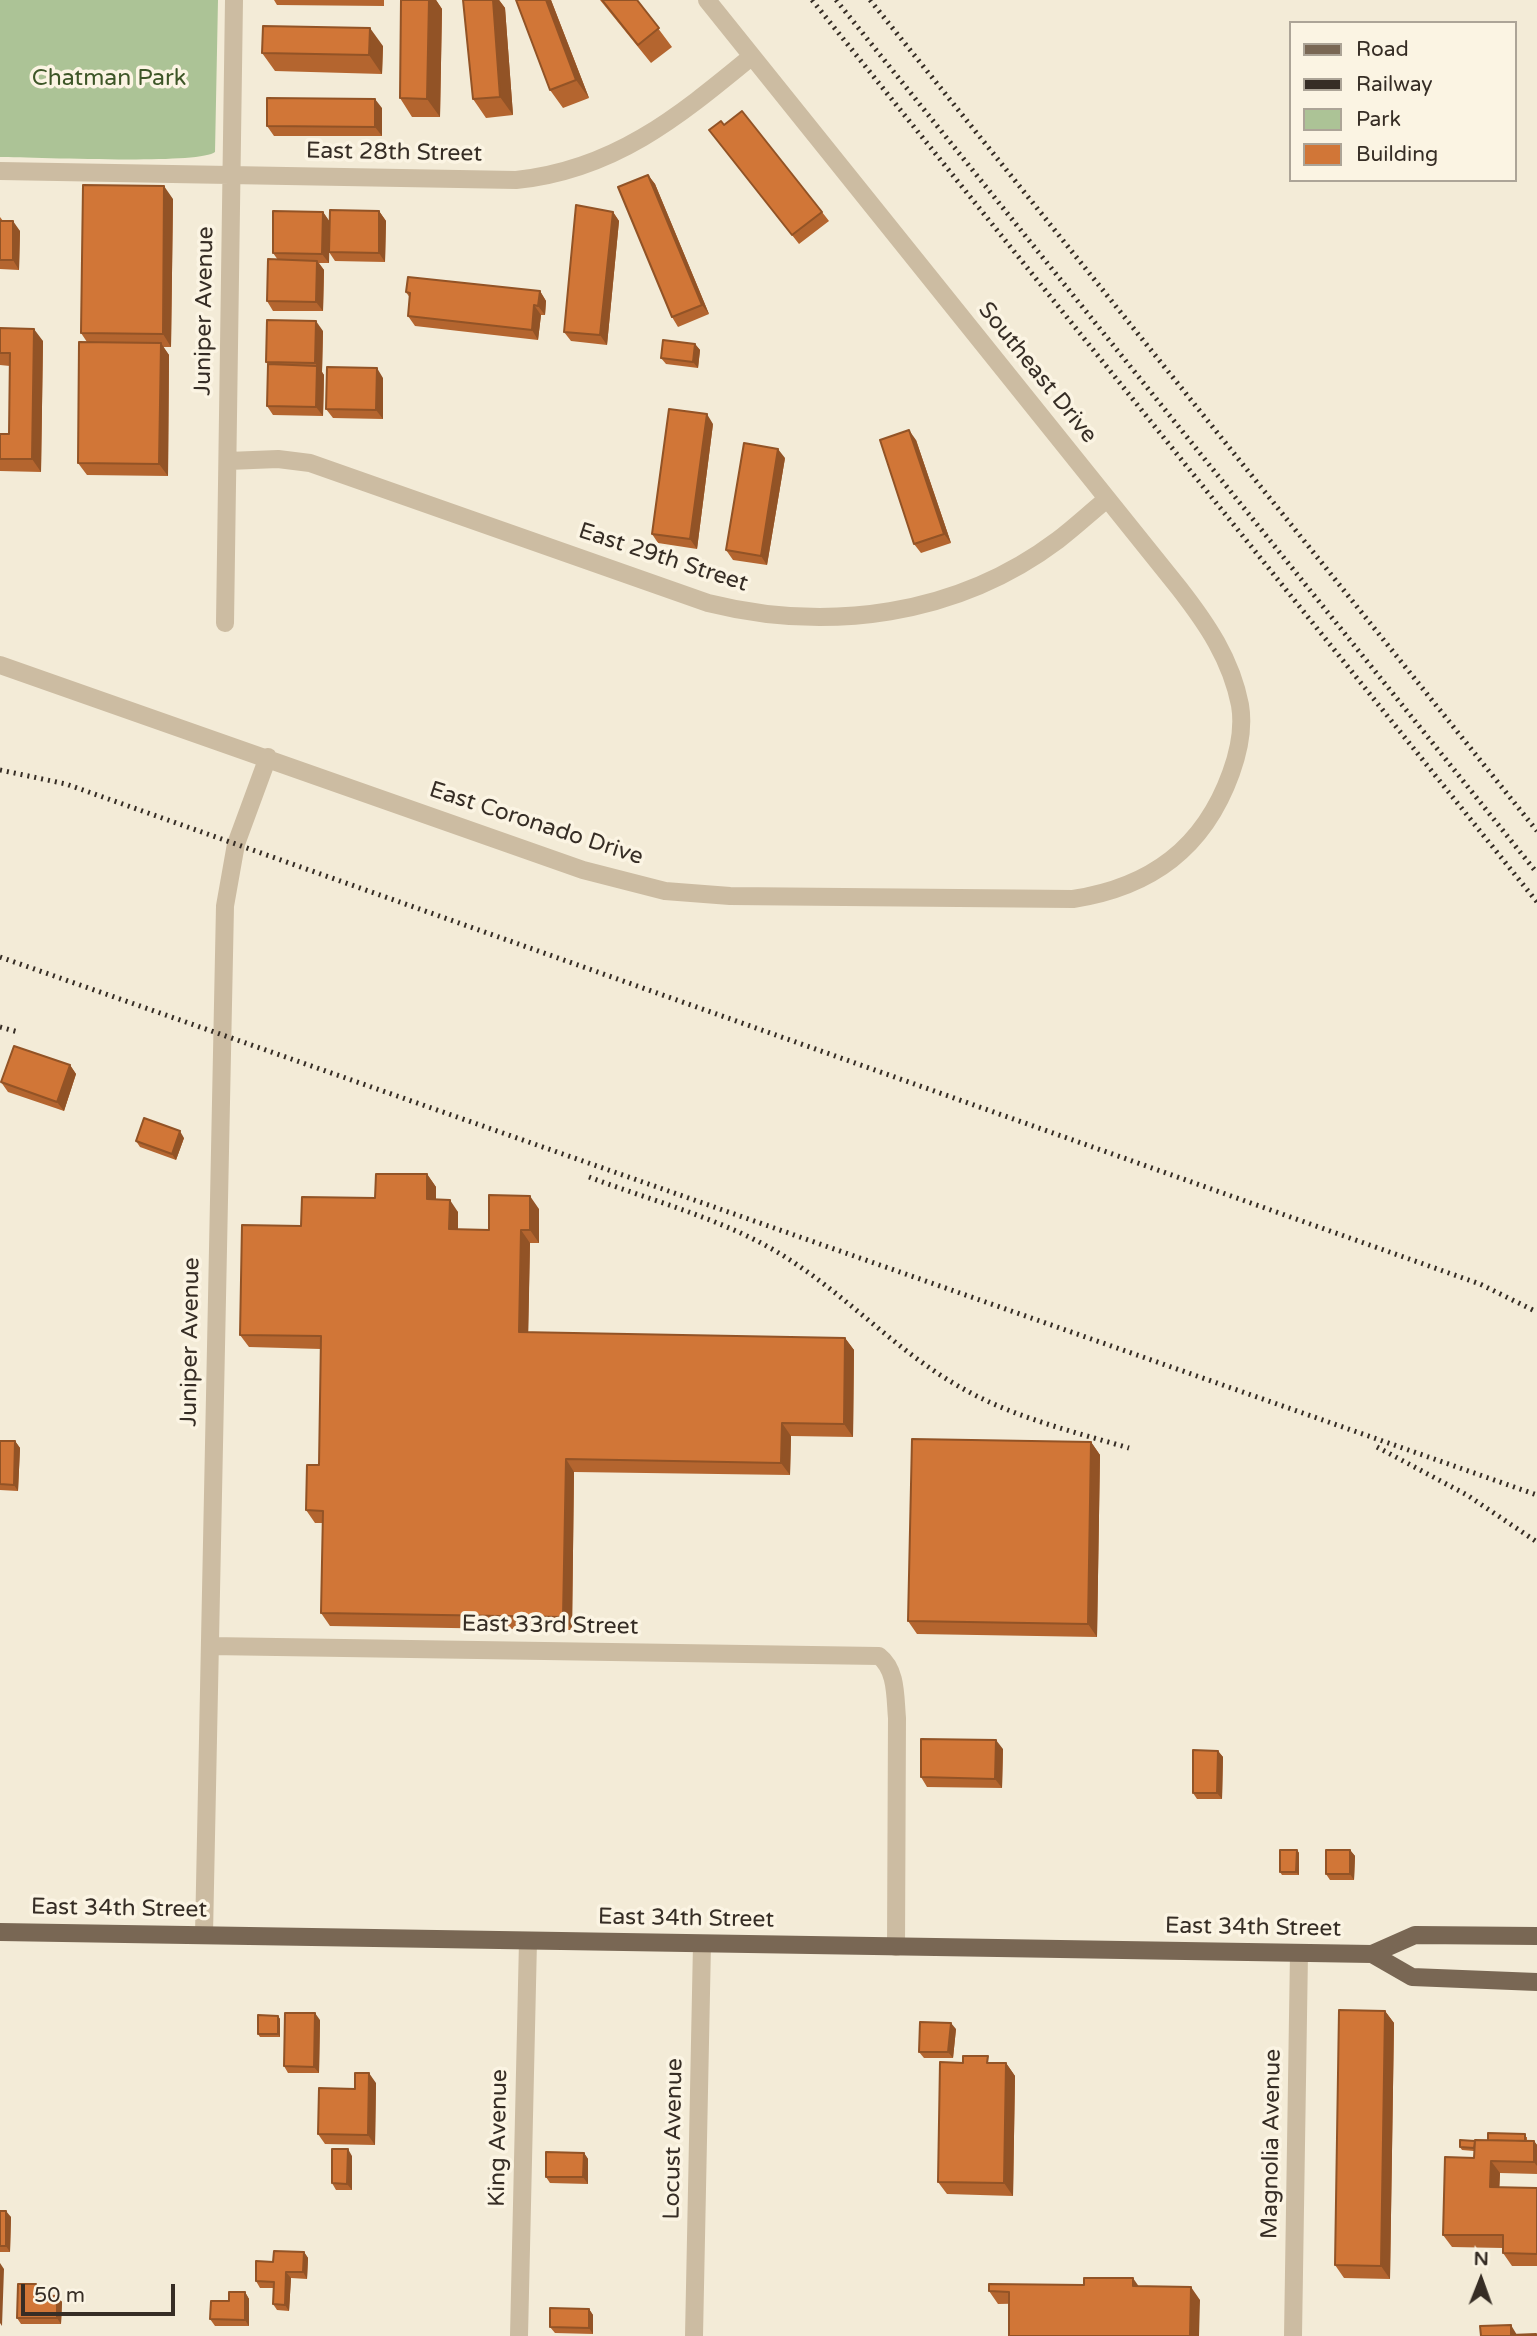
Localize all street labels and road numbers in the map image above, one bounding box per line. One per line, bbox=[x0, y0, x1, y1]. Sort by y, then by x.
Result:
street label: East 28th Street bbox=[305, 138, 483, 168]
street label: Juniper Avenue bbox=[190, 226, 220, 396]
street label: Southeast Drive bbox=[972, 297, 1102, 449]
street label: East 29th Street bbox=[575, 518, 751, 598]
street label: East Coronado Drive bbox=[426, 776, 646, 872]
street label: Juniper Avenue bbox=[176, 1257, 206, 1427]
street label: East 33rd Street bbox=[461, 1611, 639, 1641]
street label: East 34th Street bbox=[30, 1894, 208, 1924]
street label: East 34th Street bbox=[597, 1904, 775, 1934]
street label: East 34th Street bbox=[1164, 1913, 1342, 1943]
street label: Magnolia Avenue bbox=[1257, 2049, 1287, 2239]
street label: Locust Avenue bbox=[659, 2058, 689, 2220]
street label: King Avenue bbox=[484, 2069, 514, 2207]

